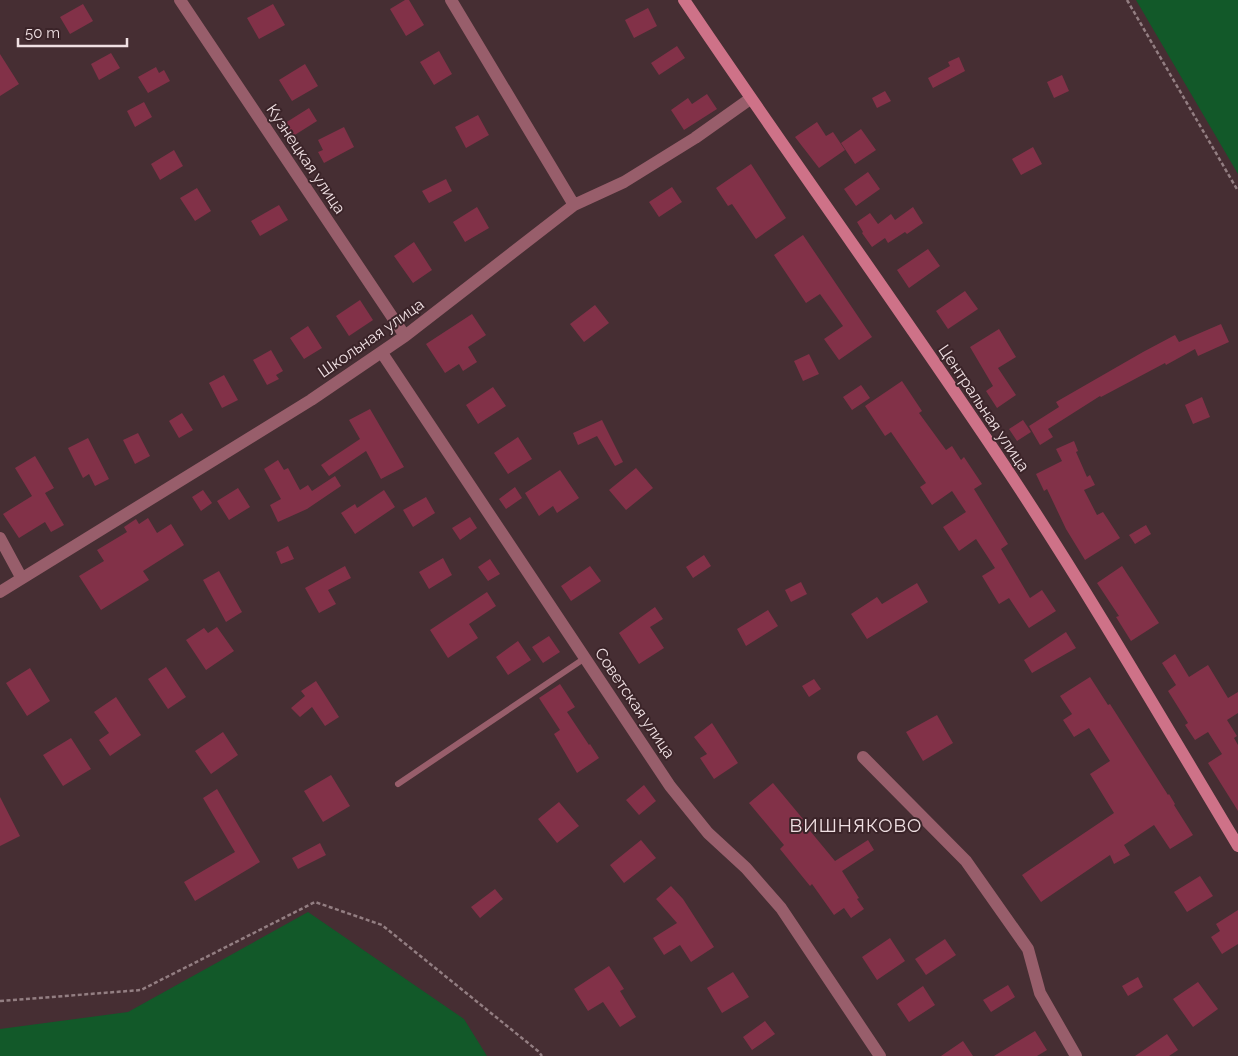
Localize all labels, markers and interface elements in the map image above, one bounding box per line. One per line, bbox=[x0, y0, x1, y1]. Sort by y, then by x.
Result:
scale bar bbox=[18, 15, 126, 47]
text: 50 m bbox=[25, 24, 60, 42]
street label: Кузнецкая улица bbox=[262, 101, 350, 217]
street label: Школьная улица bbox=[314, 294, 428, 382]
street label: Центральная улица bbox=[935, 341, 1033, 475]
street label: Советская улица bbox=[591, 644, 679, 762]
district label: ВИШНЯКОВО bbox=[790, 814, 922, 836]

